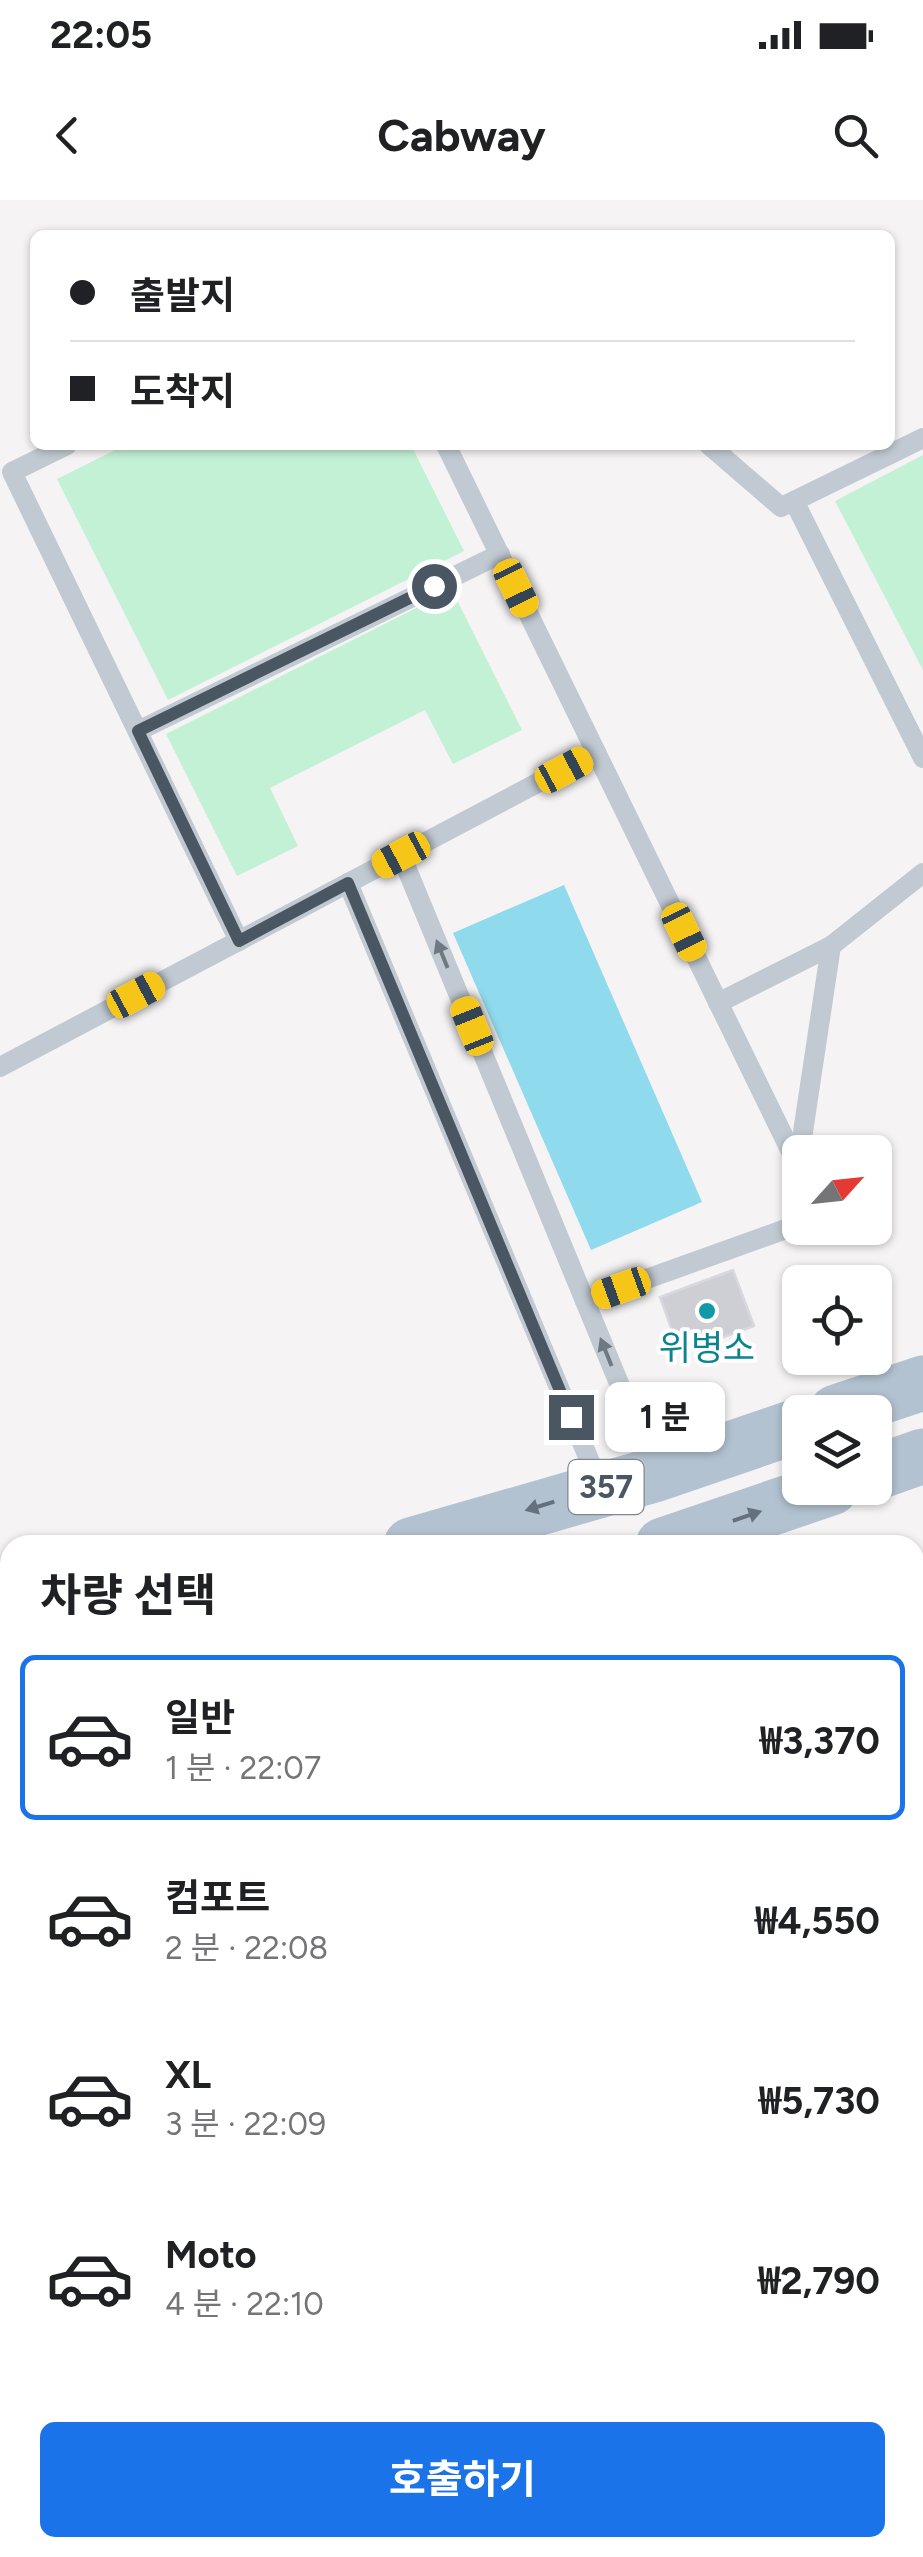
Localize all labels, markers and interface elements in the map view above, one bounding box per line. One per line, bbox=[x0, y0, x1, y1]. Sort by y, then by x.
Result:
text: 22:05 bbox=[50, 12, 152, 58]
icon: back bbox=[40, 108, 95, 163]
text: Cabway bbox=[377, 108, 546, 162]
icon: search bbox=[828, 108, 883, 163]
text: 출발지 bbox=[130, 273, 235, 319]
text: 도착지 bbox=[130, 369, 235, 415]
car bbox=[489, 554, 543, 622]
route start bbox=[412, 564, 457, 609]
car bbox=[530, 743, 598, 797]
car bbox=[367, 828, 435, 882]
car bbox=[657, 898, 711, 966]
one-way arrow bbox=[434, 940, 450, 969]
car bbox=[102, 968, 170, 1022]
car bbox=[447, 993, 497, 1059]
north arrow bbox=[782, 1135, 892, 1245]
map controls bbox=[782, 1135, 892, 1505]
car bbox=[588, 1264, 654, 1312]
button: locate bbox=[782, 1265, 892, 1375]
marker: 위병소 bbox=[696, 1300, 718, 1322]
place label: 위병소 bbox=[659, 1327, 755, 1369]
one-way arrow bbox=[598, 1337, 614, 1367]
callout: 1 분 bbox=[606, 1382, 726, 1452]
route end bbox=[549, 1395, 594, 1440]
button: layers bbox=[782, 1395, 892, 1505]
text: 1 분 bbox=[640, 1398, 690, 1436]
road number: 357 bbox=[568, 1460, 644, 1514]
one-way arrow bbox=[524, 1499, 555, 1514]
one-way arrow bbox=[733, 1508, 763, 1523]
text: 차량 선택 bbox=[40, 1568, 216, 1622]
icon: car bbox=[45, 1693, 135, 1783]
text: 일반 bbox=[165, 1695, 235, 1741]
text: ₩3,370 bbox=[760, 1718, 880, 1764]
text: 1 분 · 22:07 bbox=[165, 1749, 321, 1787]
icon: car bbox=[45, 1873, 135, 1963]
text: 컴포트 bbox=[165, 1875, 270, 1921]
text: ₩4,550 bbox=[755, 1898, 880, 1944]
text: 2 분 · 22:08 bbox=[165, 1929, 328, 1967]
text: XL bbox=[165, 2052, 211, 2098]
icon: car bbox=[45, 2053, 135, 2143]
text: ₩5,730 bbox=[759, 2078, 880, 2124]
text: 3 분 · 22:09 bbox=[165, 2105, 326, 2143]
text: Moto bbox=[165, 2232, 257, 2278]
icon: car bbox=[45, 2233, 135, 2323]
text: ₩2,790 bbox=[758, 2258, 880, 2304]
text: 4 분 · 22:10 bbox=[165, 2285, 324, 2323]
button: 호출하기 bbox=[40, 2422, 885, 2537]

